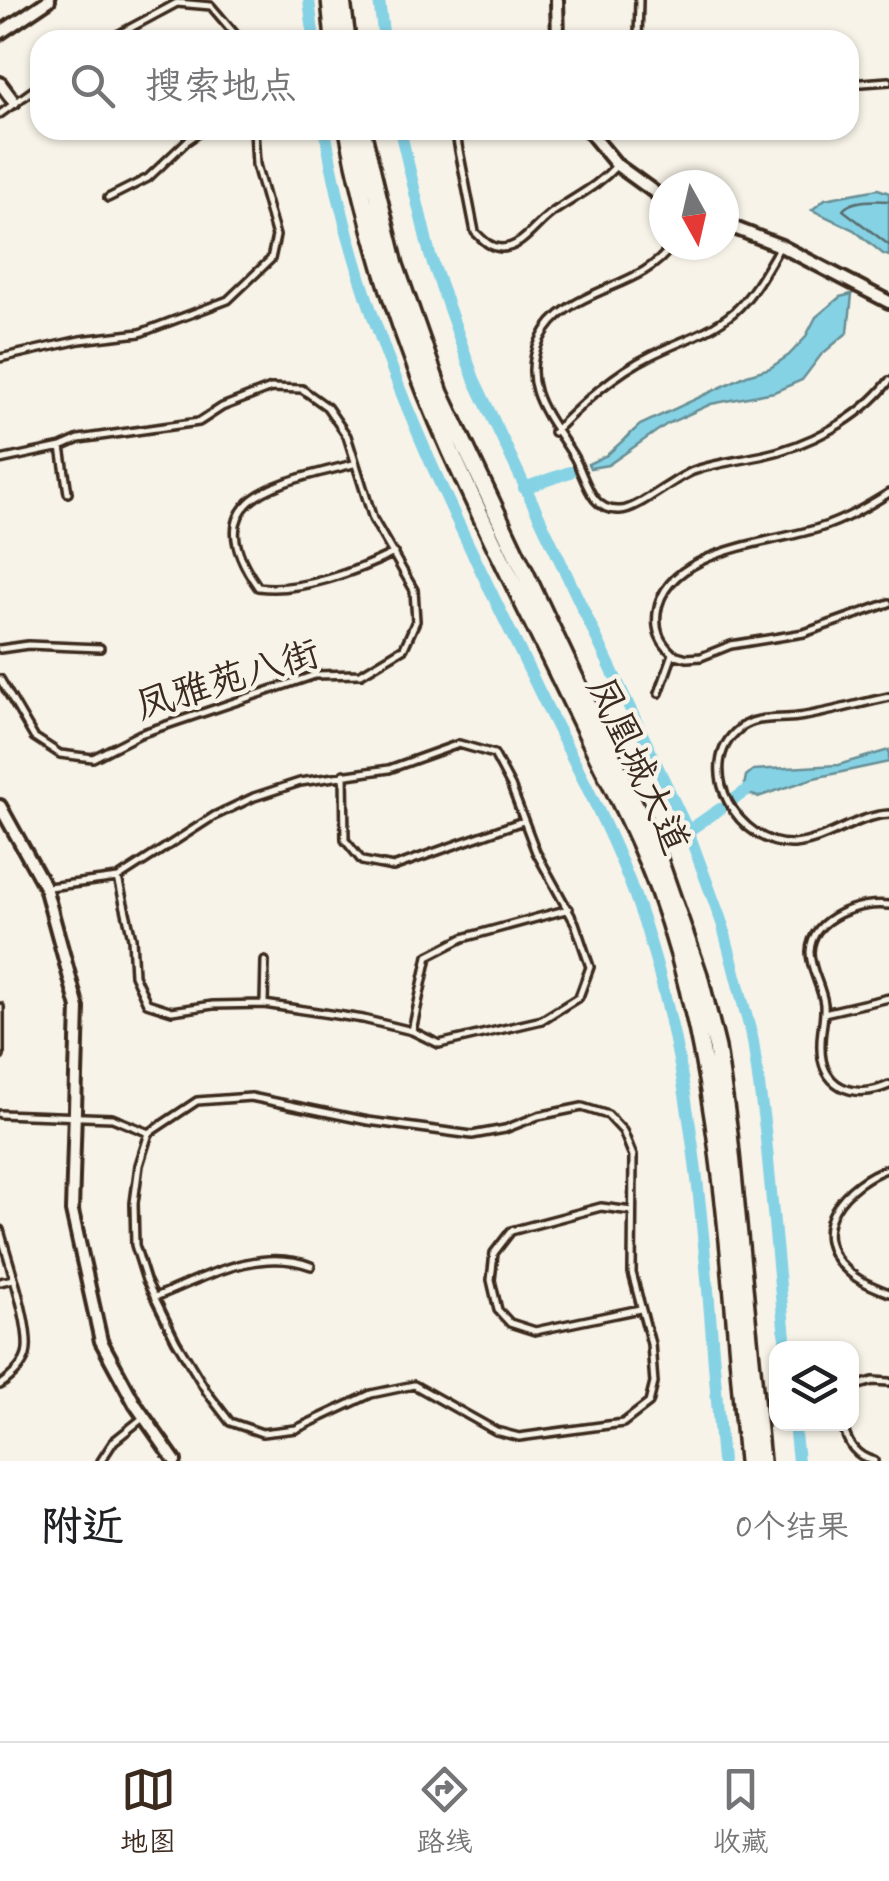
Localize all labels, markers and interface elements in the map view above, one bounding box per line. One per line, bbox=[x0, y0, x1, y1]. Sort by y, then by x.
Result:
search box bbox=[30, 30, 859, 140]
icon: search bbox=[65, 58, 120, 113]
text: 搜索地点 bbox=[145, 63, 297, 112]
north arrow bbox=[649, 170, 739, 260]
street label: 凤雅苑八街 bbox=[130, 630, 326, 732]
street label: 凤凰城大道 bbox=[575, 670, 699, 862]
map controls bbox=[769, 1341, 859, 1431]
button: layers bbox=[769, 1341, 859, 1431]
text: 附近 bbox=[40, 1501, 124, 1556]
text: 0个结果 bbox=[735, 1507, 849, 1549]
tab: 地图 bbox=[120, 1762, 176, 1862]
tab: 路线 bbox=[416, 1762, 473, 1862]
tab: 收藏 bbox=[713, 1762, 769, 1862]

